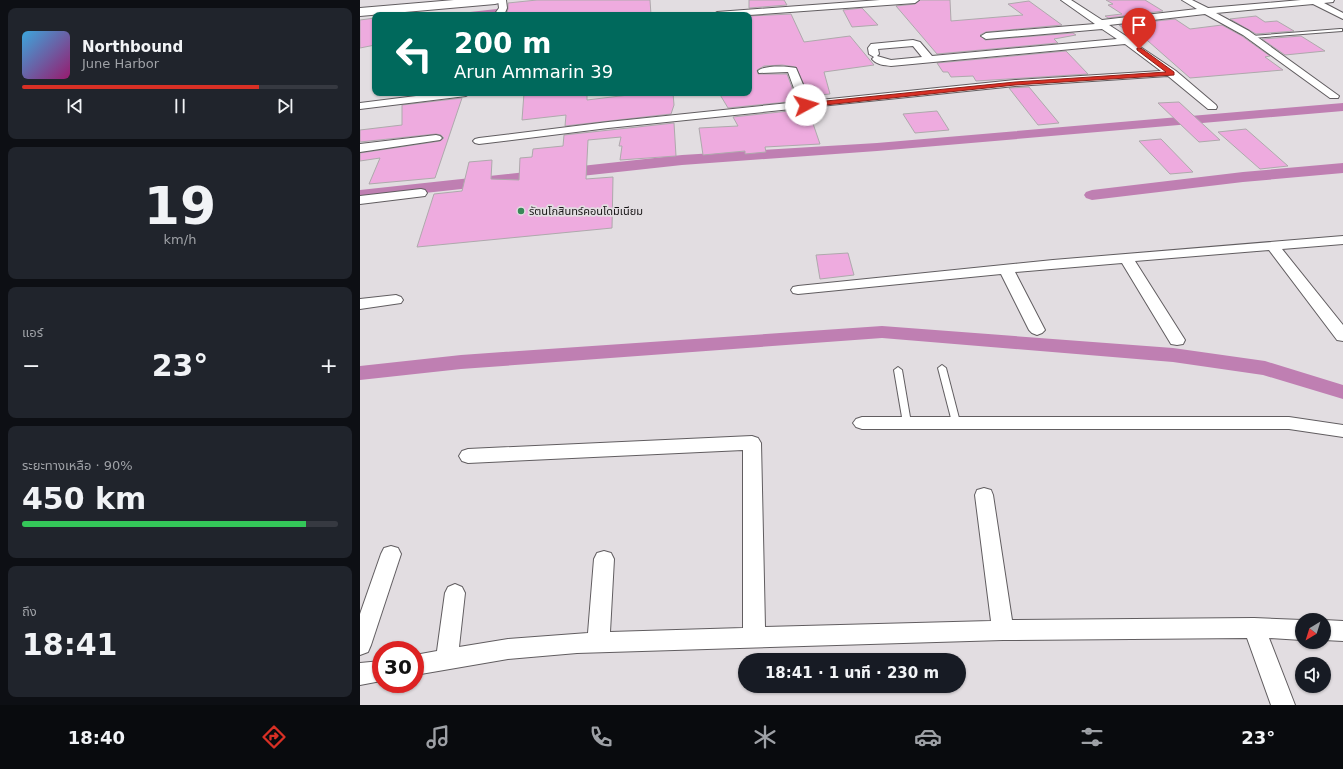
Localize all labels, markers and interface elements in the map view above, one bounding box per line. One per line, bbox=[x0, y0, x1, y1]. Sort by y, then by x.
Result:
pin bbox=[1122, 8, 1156, 49]
icon: arrive bbox=[1128, 14, 1150, 36]
text: 200 m bbox=[454, 27, 551, 60]
icon: left bbox=[388, 28, 440, 80]
text: Northbound bbox=[82, 38, 183, 56]
text: June Harbor bbox=[82, 56, 159, 71]
text: Arun Ammarin 39 bbox=[454, 61, 613, 82]
position arrow bbox=[785, 84, 827, 126]
icon: previous bbox=[64, 95, 86, 117]
icon: pause bbox=[169, 95, 191, 117]
icon: next bbox=[274, 95, 296, 117]
text: 19 bbox=[144, 176, 216, 236]
place label: รัตนโกสินทร์คอนโดมิเนียม bbox=[529, 205, 643, 218]
marker: รัตนโกสินทร์คอนโดมิเนียม bbox=[516, 206, 526, 216]
text: km/h bbox=[164, 232, 196, 247]
text: แอร์ bbox=[22, 325, 43, 340]
text: 23° bbox=[152, 348, 208, 383]
text: − bbox=[22, 353, 40, 378]
text: + bbox=[320, 353, 338, 378]
text: ระยะทางเหลือ · 90% bbox=[22, 458, 133, 473]
text: 450 km bbox=[22, 481, 146, 516]
text: ถึง bbox=[22, 604, 37, 619]
north arrow bbox=[1295, 613, 1331, 649]
map controls bbox=[1295, 613, 1331, 693]
text: 18:41 bbox=[22, 627, 118, 662]
speed limit sign: 30 bbox=[372, 641, 424, 693]
button: sound bbox=[1295, 657, 1331, 693]
text: 18:41 · 1 นาที · 230 m bbox=[765, 664, 939, 682]
icon: directions bbox=[260, 723, 288, 751]
icon: music bbox=[424, 723, 452, 751]
icon: phone bbox=[587, 723, 615, 751]
icon: climate bbox=[751, 723, 779, 751]
icon: car bbox=[914, 723, 942, 751]
icon: filters bbox=[1078, 723, 1106, 751]
text: 18:40 bbox=[68, 727, 125, 748]
text: 23° bbox=[1241, 727, 1275, 748]

